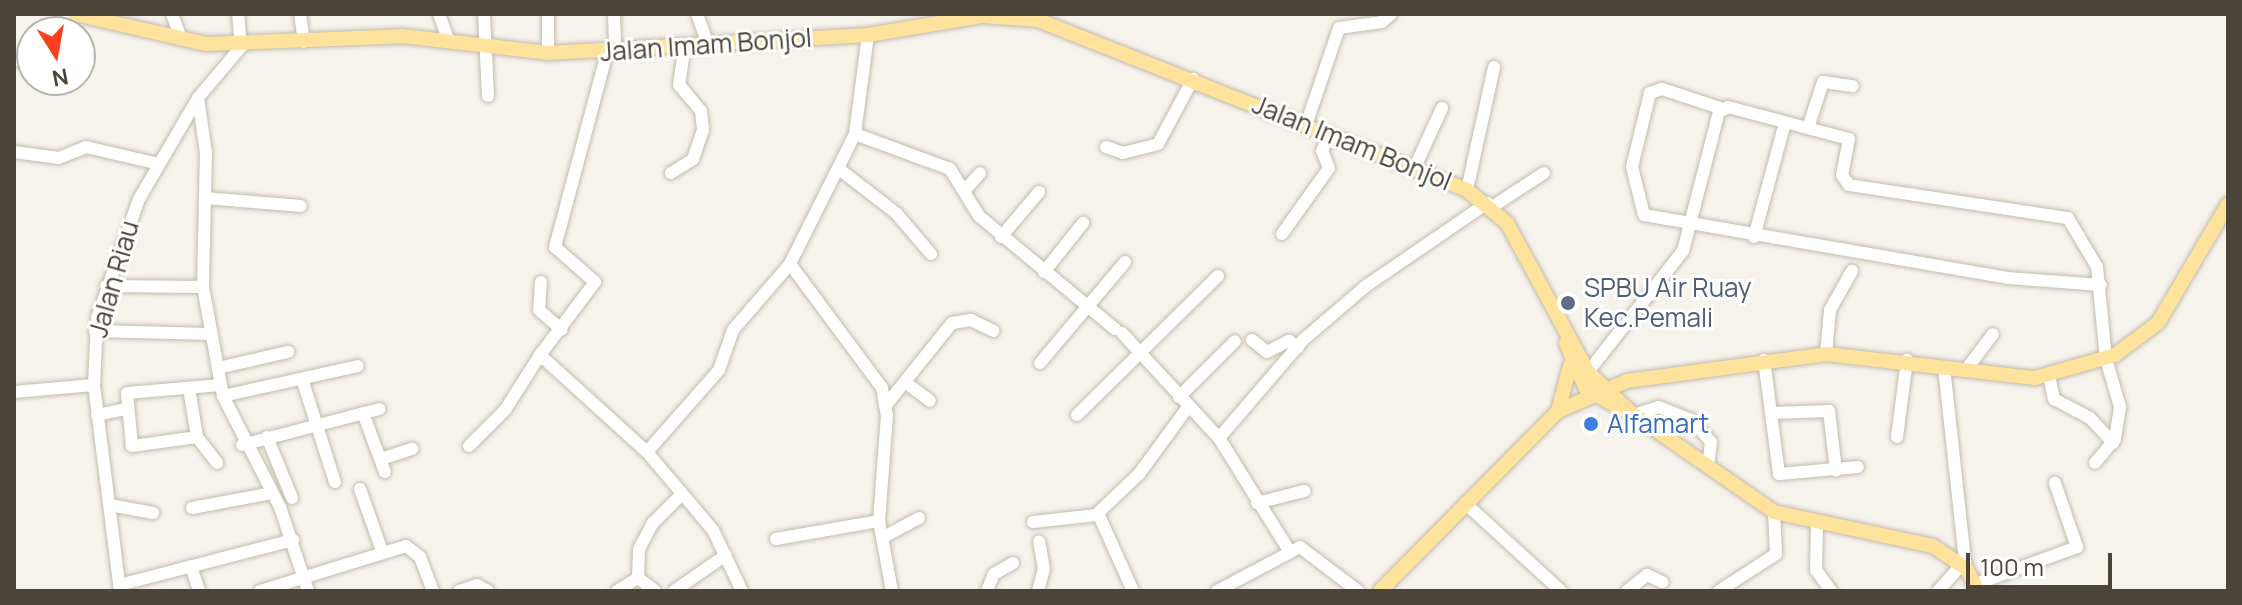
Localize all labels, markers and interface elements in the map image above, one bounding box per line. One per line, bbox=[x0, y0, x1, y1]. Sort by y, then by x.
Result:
north arrow bbox=[16, 16, 96, 96]
street label: Jalan Imam Bonjol bbox=[599, 22, 813, 68]
text: N bbox=[50, 61, 71, 94]
street label: Jalan Imam Bonjol bbox=[1248, 89, 1456, 197]
street label: Jalan Riau bbox=[82, 217, 146, 341]
place label: SPBU Air Ruay Kec.Pemali bbox=[1584, 272, 1751, 334]
marker: SPBU Air Ruay Kec.Pemali bbox=[1559, 294, 1577, 312]
place label: Alfamart bbox=[1607, 408, 1709, 440]
marker: Alfamart bbox=[1582, 415, 1600, 433]
scale bar bbox=[1970, 537, 2116, 587]
text: 100 m bbox=[1980, 550, 2044, 583]

